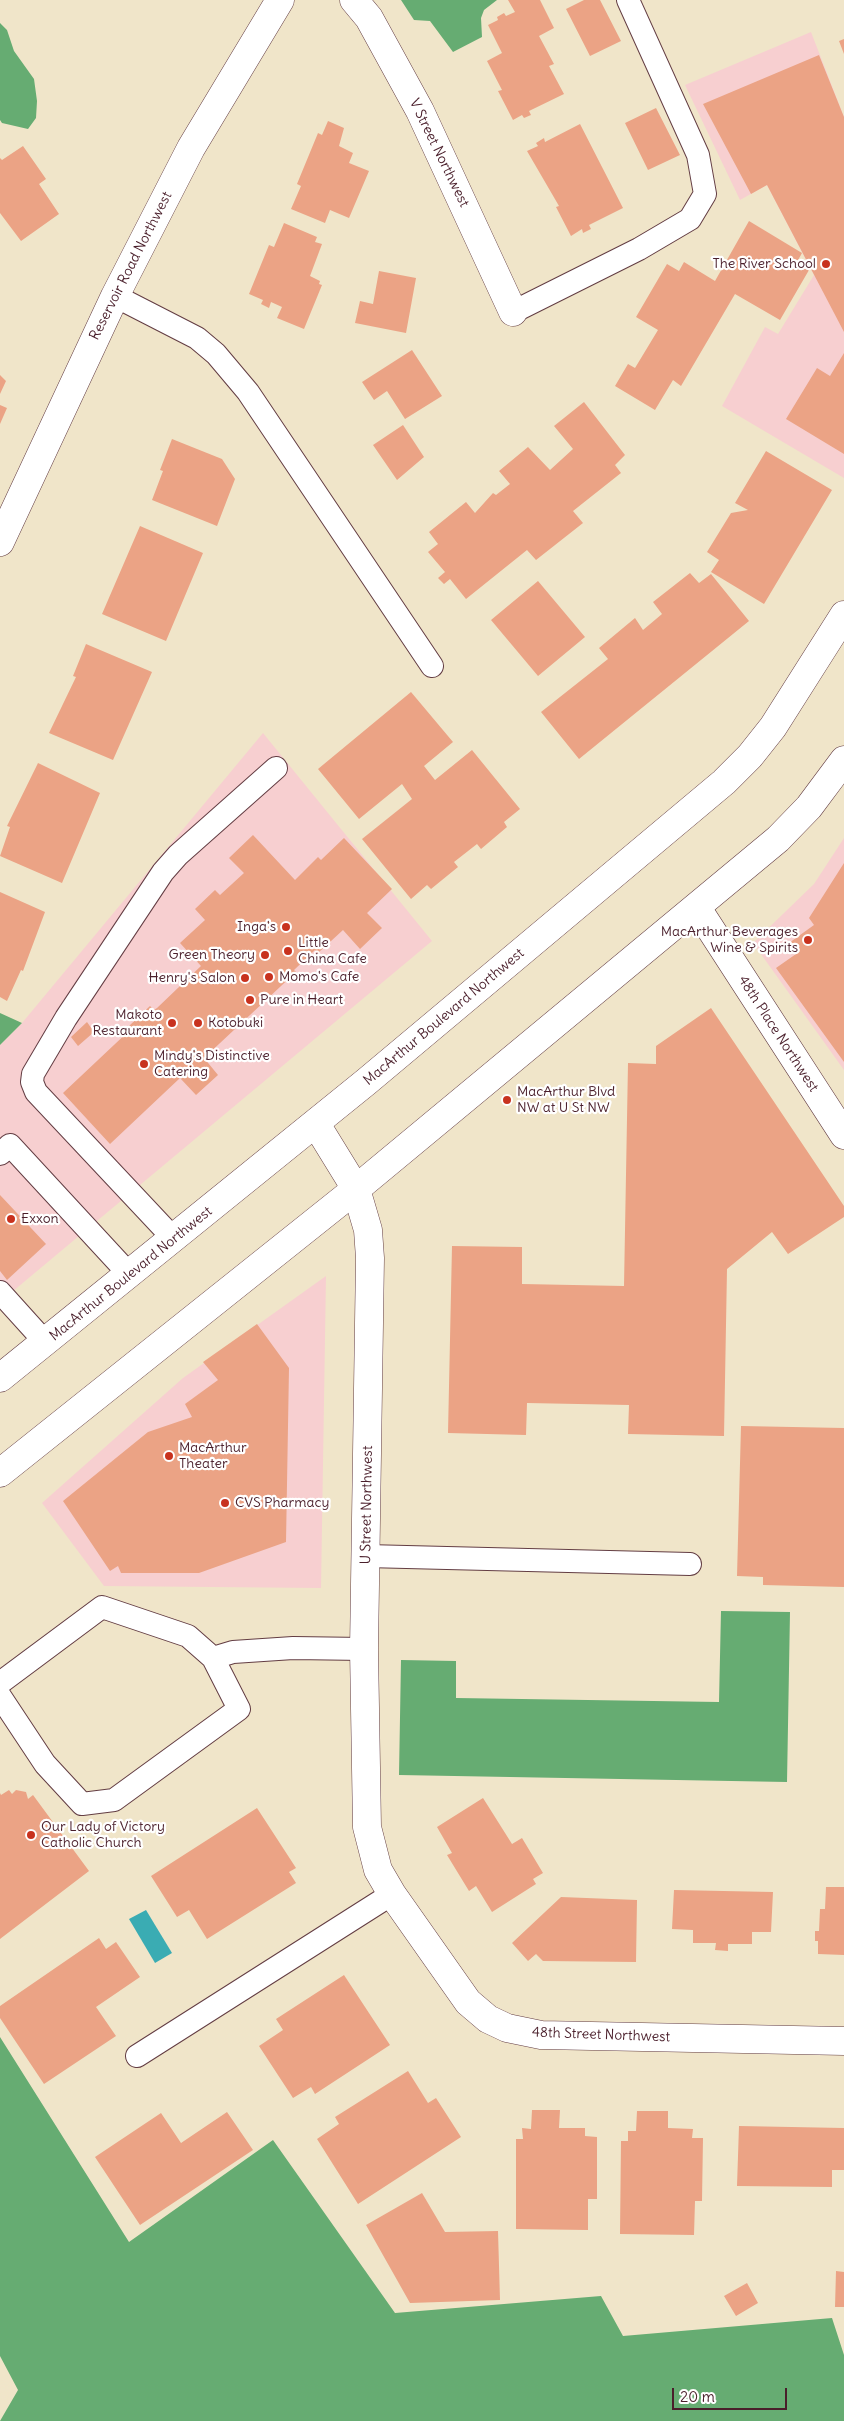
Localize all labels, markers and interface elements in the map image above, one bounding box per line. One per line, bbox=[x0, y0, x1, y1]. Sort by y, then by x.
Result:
street label: V Street Northwest bbox=[406, 96, 472, 210]
street label: Reservoir Road Northwest bbox=[86, 189, 176, 343]
place label: The River School bbox=[712, 256, 816, 272]
marker: The River School bbox=[820, 258, 832, 270]
place label: Inga's bbox=[237, 919, 276, 935]
marker: Inga's bbox=[280, 921, 292, 933]
place label: MacArthur Beverages Wine & Spirits bbox=[661, 924, 798, 956]
marker: MacArthur Beverages Wine & Spirits bbox=[802, 934, 814, 946]
place label: Little China Cafe bbox=[298, 935, 367, 968]
marker: Little China Cafe bbox=[282, 945, 294, 957]
street label: MacArthur Boulevard Northwest bbox=[360, 945, 528, 1089]
place label: Green Theory bbox=[169, 947, 255, 963]
marker: Green Theory bbox=[259, 949, 271, 961]
place label: Momo's Cafe bbox=[279, 969, 359, 985]
place label: Henry's Salon bbox=[148, 970, 235, 986]
marker: Momo's Cafe bbox=[263, 971, 275, 983]
marker: Henry's Salon bbox=[239, 972, 251, 984]
street label: 48th Place Northwest bbox=[734, 973, 822, 1095]
place label: Pure in Heart bbox=[260, 992, 343, 1008]
marker: Pure in Heart bbox=[244, 994, 256, 1006]
place label: Makoto Restaurant bbox=[92, 1007, 162, 1040]
place label: Kotobuki bbox=[208, 1015, 263, 1031]
marker: Makoto Restaurant bbox=[166, 1017, 178, 1029]
marker: Kotobuki bbox=[192, 1017, 204, 1029]
place label: Mindy's Distinctive Catering bbox=[154, 1048, 270, 1080]
marker: Mindy's Distinctive Catering bbox=[138, 1058, 150, 1070]
place label: MacArthur Blvd NW at U St NW bbox=[517, 1084, 615, 1116]
marker: MacArthur Blvd NW at U St NW bbox=[501, 1094, 513, 1106]
street label: MacArthur Boulevard Northwest bbox=[46, 1203, 216, 1345]
place label: Exxon bbox=[21, 1211, 59, 1227]
marker: Exxon bbox=[5, 1213, 17, 1225]
place label: MacArthur Theater bbox=[179, 1440, 247, 1472]
street label: U Street Northwest bbox=[358, 1445, 376, 1565]
marker: MacArthur Theater bbox=[163, 1450, 175, 1462]
place label: CVS Pharmacy bbox=[235, 1495, 330, 1511]
marker: CVS Pharmacy bbox=[219, 1497, 231, 1509]
place label: Our Lady of Victory Catholic Church bbox=[41, 1819, 165, 1851]
marker: Our Lady of Victory Catholic Church bbox=[25, 1829, 37, 1841]
street label: 48th Street Northwest bbox=[532, 2024, 670, 2046]
scale bar bbox=[674, 2378, 789, 2410]
text: 20 m bbox=[680, 2387, 715, 2406]

